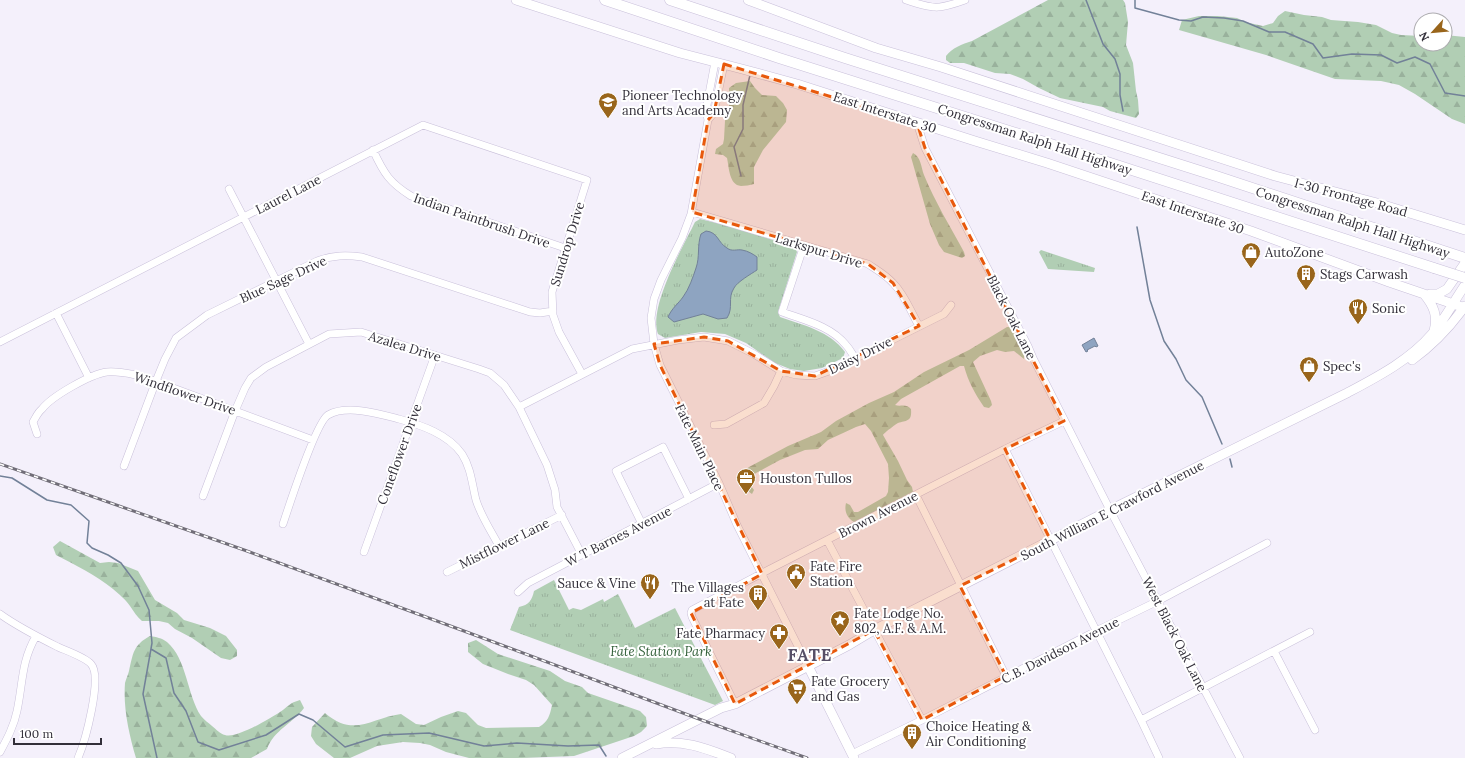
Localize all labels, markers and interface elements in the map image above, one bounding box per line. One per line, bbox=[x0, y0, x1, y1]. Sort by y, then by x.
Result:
north arrow bbox=[1413, 12, 1453, 52]
text: N bbox=[1416, 29, 1432, 44]
place label: Pioneer Technology and Arts Academy bbox=[622, 87, 743, 119]
street label: East Interstate 30 bbox=[831, 88, 939, 137]
school or university icon: Pioneer Technology and Arts Academy bbox=[597, 91, 619, 119]
street label: Congressman Ralph Hall Highway bbox=[936, 100, 1134, 179]
street label: Laurel Lane bbox=[253, 171, 324, 218]
street label: I-30 Frontage Road bbox=[1292, 174, 1409, 221]
street label: Congressman Ralph Hall Highway bbox=[1254, 183, 1452, 262]
street label: East Interstate 30 bbox=[1139, 187, 1246, 238]
street label: Indian Paintbrush Drive bbox=[411, 189, 552, 252]
street label: Sundrop Drive bbox=[547, 200, 588, 288]
street label: Larkspur Drive bbox=[773, 229, 864, 272]
shop icon: AutoZone bbox=[1240, 241, 1262, 269]
place label: AutoZone bbox=[1264, 244, 1324, 261]
street label: Blue Sage Drive bbox=[237, 252, 329, 307]
building icon: Stags Carwash bbox=[1295, 263, 1317, 291]
place label: Stags Carwash bbox=[1320, 266, 1408, 283]
street label: Black Oak Lane bbox=[983, 272, 1040, 362]
restaurant icon: Sonic bbox=[1347, 297, 1369, 325]
place label: Sonic bbox=[1372, 300, 1406, 317]
street label: Azalea Drive bbox=[366, 327, 443, 366]
street label: Daisy Drive bbox=[826, 333, 895, 378]
shop icon: Spec's bbox=[1298, 355, 1320, 383]
place label: Spec's bbox=[1323, 358, 1361, 375]
street label: Windflower Drive bbox=[132, 368, 238, 419]
street label: Coneflower Drive bbox=[373, 401, 426, 507]
street label: Fate Main Place bbox=[671, 401, 728, 493]
street label: South William E Crawford Avenue bbox=[1018, 457, 1207, 564]
office icon: Houston Tullos bbox=[735, 467, 757, 495]
place label: Houston Tullos bbox=[760, 470, 852, 487]
street label: Brown Avenue bbox=[836, 487, 921, 542]
street label: W T Barnes Avenue bbox=[562, 502, 674, 571]
street label: Mistflower Lane bbox=[456, 514, 552, 573]
place label: Fate Fire Station bbox=[810, 558, 862, 590]
public building icon: Fate Fire Station bbox=[785, 562, 807, 590]
restaurant icon: Sauce & Vine bbox=[639, 572, 661, 600]
street label: West Black Oak Lane bbox=[1138, 574, 1211, 694]
place label: Sauce & Vine bbox=[558, 575, 636, 592]
place label: The Villages at Fate bbox=[672, 579, 744, 611]
building icon: The Villages at Fate bbox=[747, 583, 769, 611]
place label: Fate Lodge No. 802, A.F. & A.M. bbox=[854, 605, 946, 637]
place icon: Fate Lodge No. 802, A.F. & A.M. bbox=[829, 609, 851, 637]
street label: C.B. Davidson Avenue bbox=[998, 613, 1122, 688]
pharmacy icon: Fate Pharmacy bbox=[768, 622, 790, 650]
place label: Fate Pharmacy bbox=[676, 625, 765, 642]
park label: Fate Station Park bbox=[610, 643, 712, 660]
district label: FATE bbox=[788, 644, 832, 666]
place label: Fate Grocery and Gas bbox=[811, 673, 890, 705]
supermarket icon: Fate Grocery and Gas bbox=[786, 677, 808, 705]
place label: Choice Heating & Air Conditioning bbox=[925, 718, 1032, 750]
scale bar bbox=[14, 720, 101, 746]
building icon: Choice Heating & Air Conditioning bbox=[901, 722, 923, 750]
text: 100 m bbox=[20, 726, 53, 741]

